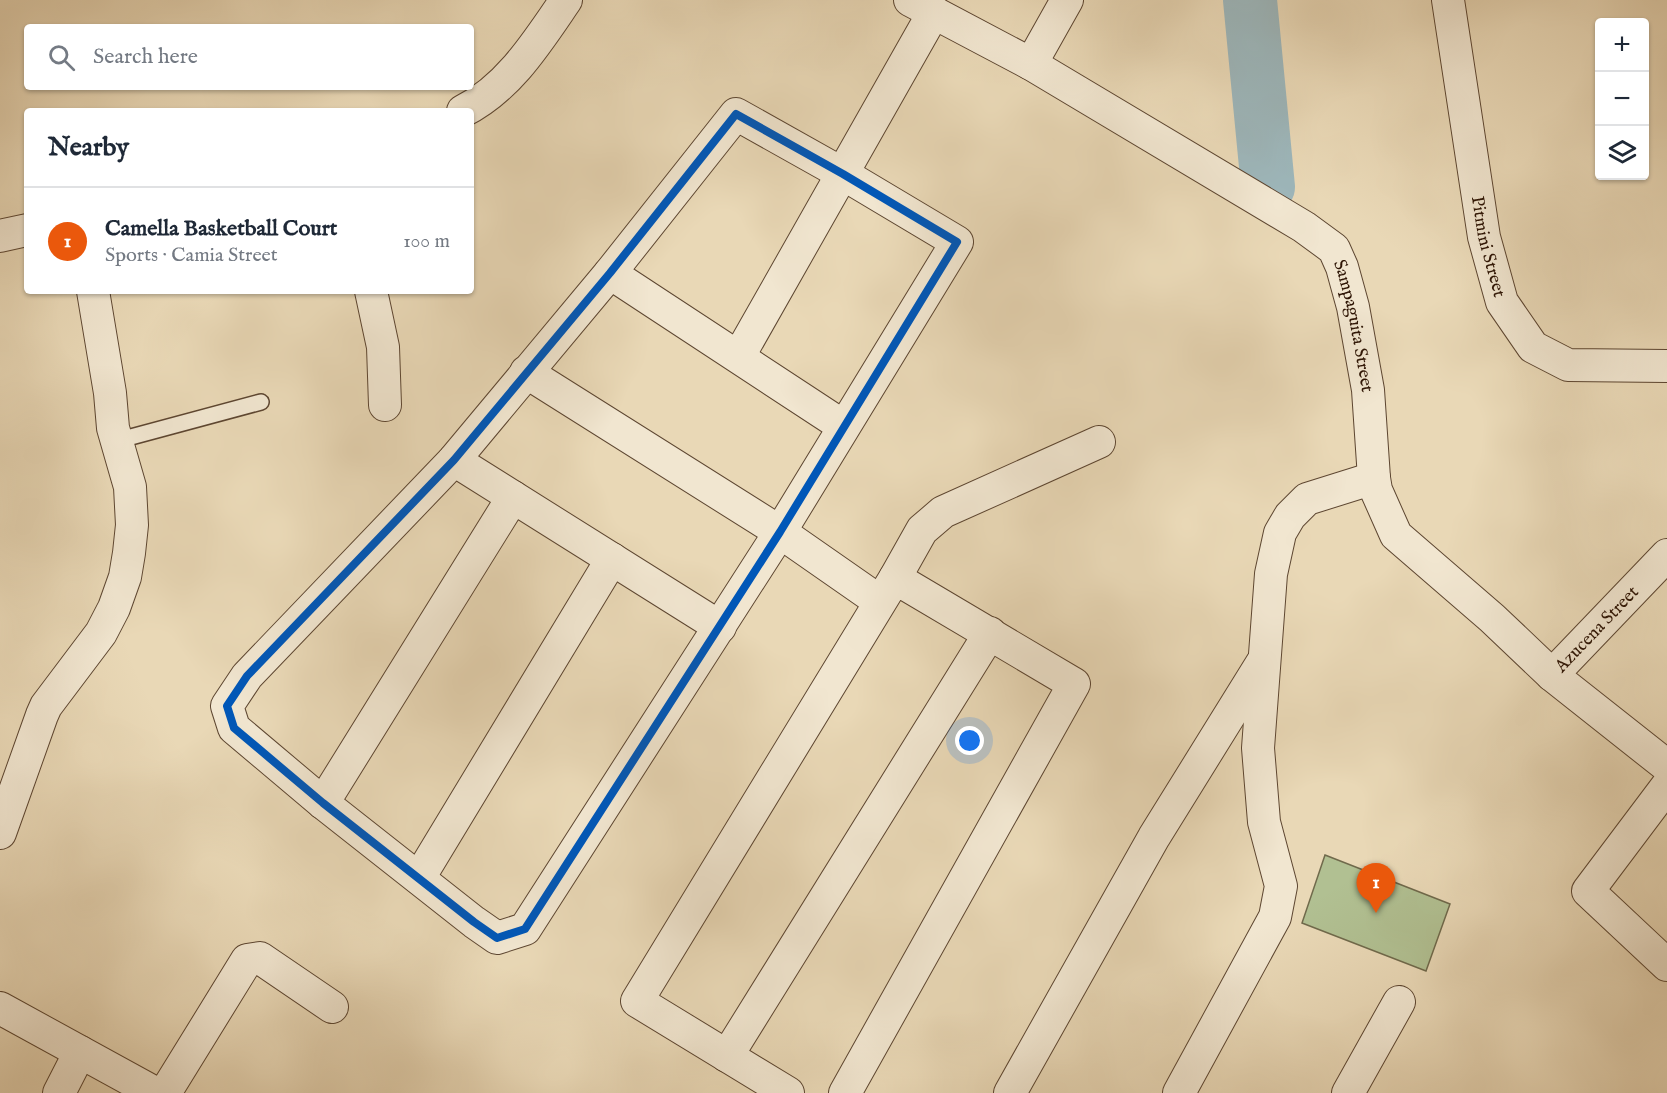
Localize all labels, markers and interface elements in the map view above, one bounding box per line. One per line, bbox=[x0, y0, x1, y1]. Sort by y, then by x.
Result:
map controls bbox=[1595, 18, 1649, 180]
button: + bbox=[1595, 18, 1649, 72]
search box bbox=[24, 24, 474, 90]
icon: search bbox=[45, 41, 78, 74]
text: Search here bbox=[93, 43, 198, 71]
button: − bbox=[1595, 72, 1649, 126]
button: layers bbox=[1595, 126, 1649, 180]
text: Nearby bbox=[48, 131, 129, 164]
street label: Pitmini Street bbox=[1465, 195, 1510, 300]
text: Camella Basketball Court bbox=[105, 215, 337, 243]
text: 1 bbox=[64, 229, 71, 254]
text: 100 m bbox=[403, 229, 450, 254]
text: Sports · Camia Street bbox=[105, 243, 278, 268]
street label: Sampaguita Street bbox=[1327, 256, 1378, 394]
street label: Azucena Street bbox=[1550, 581, 1644, 679]
your location bbox=[955, 726, 984, 755]
pin: 1 bbox=[1356, 864, 1396, 913]

